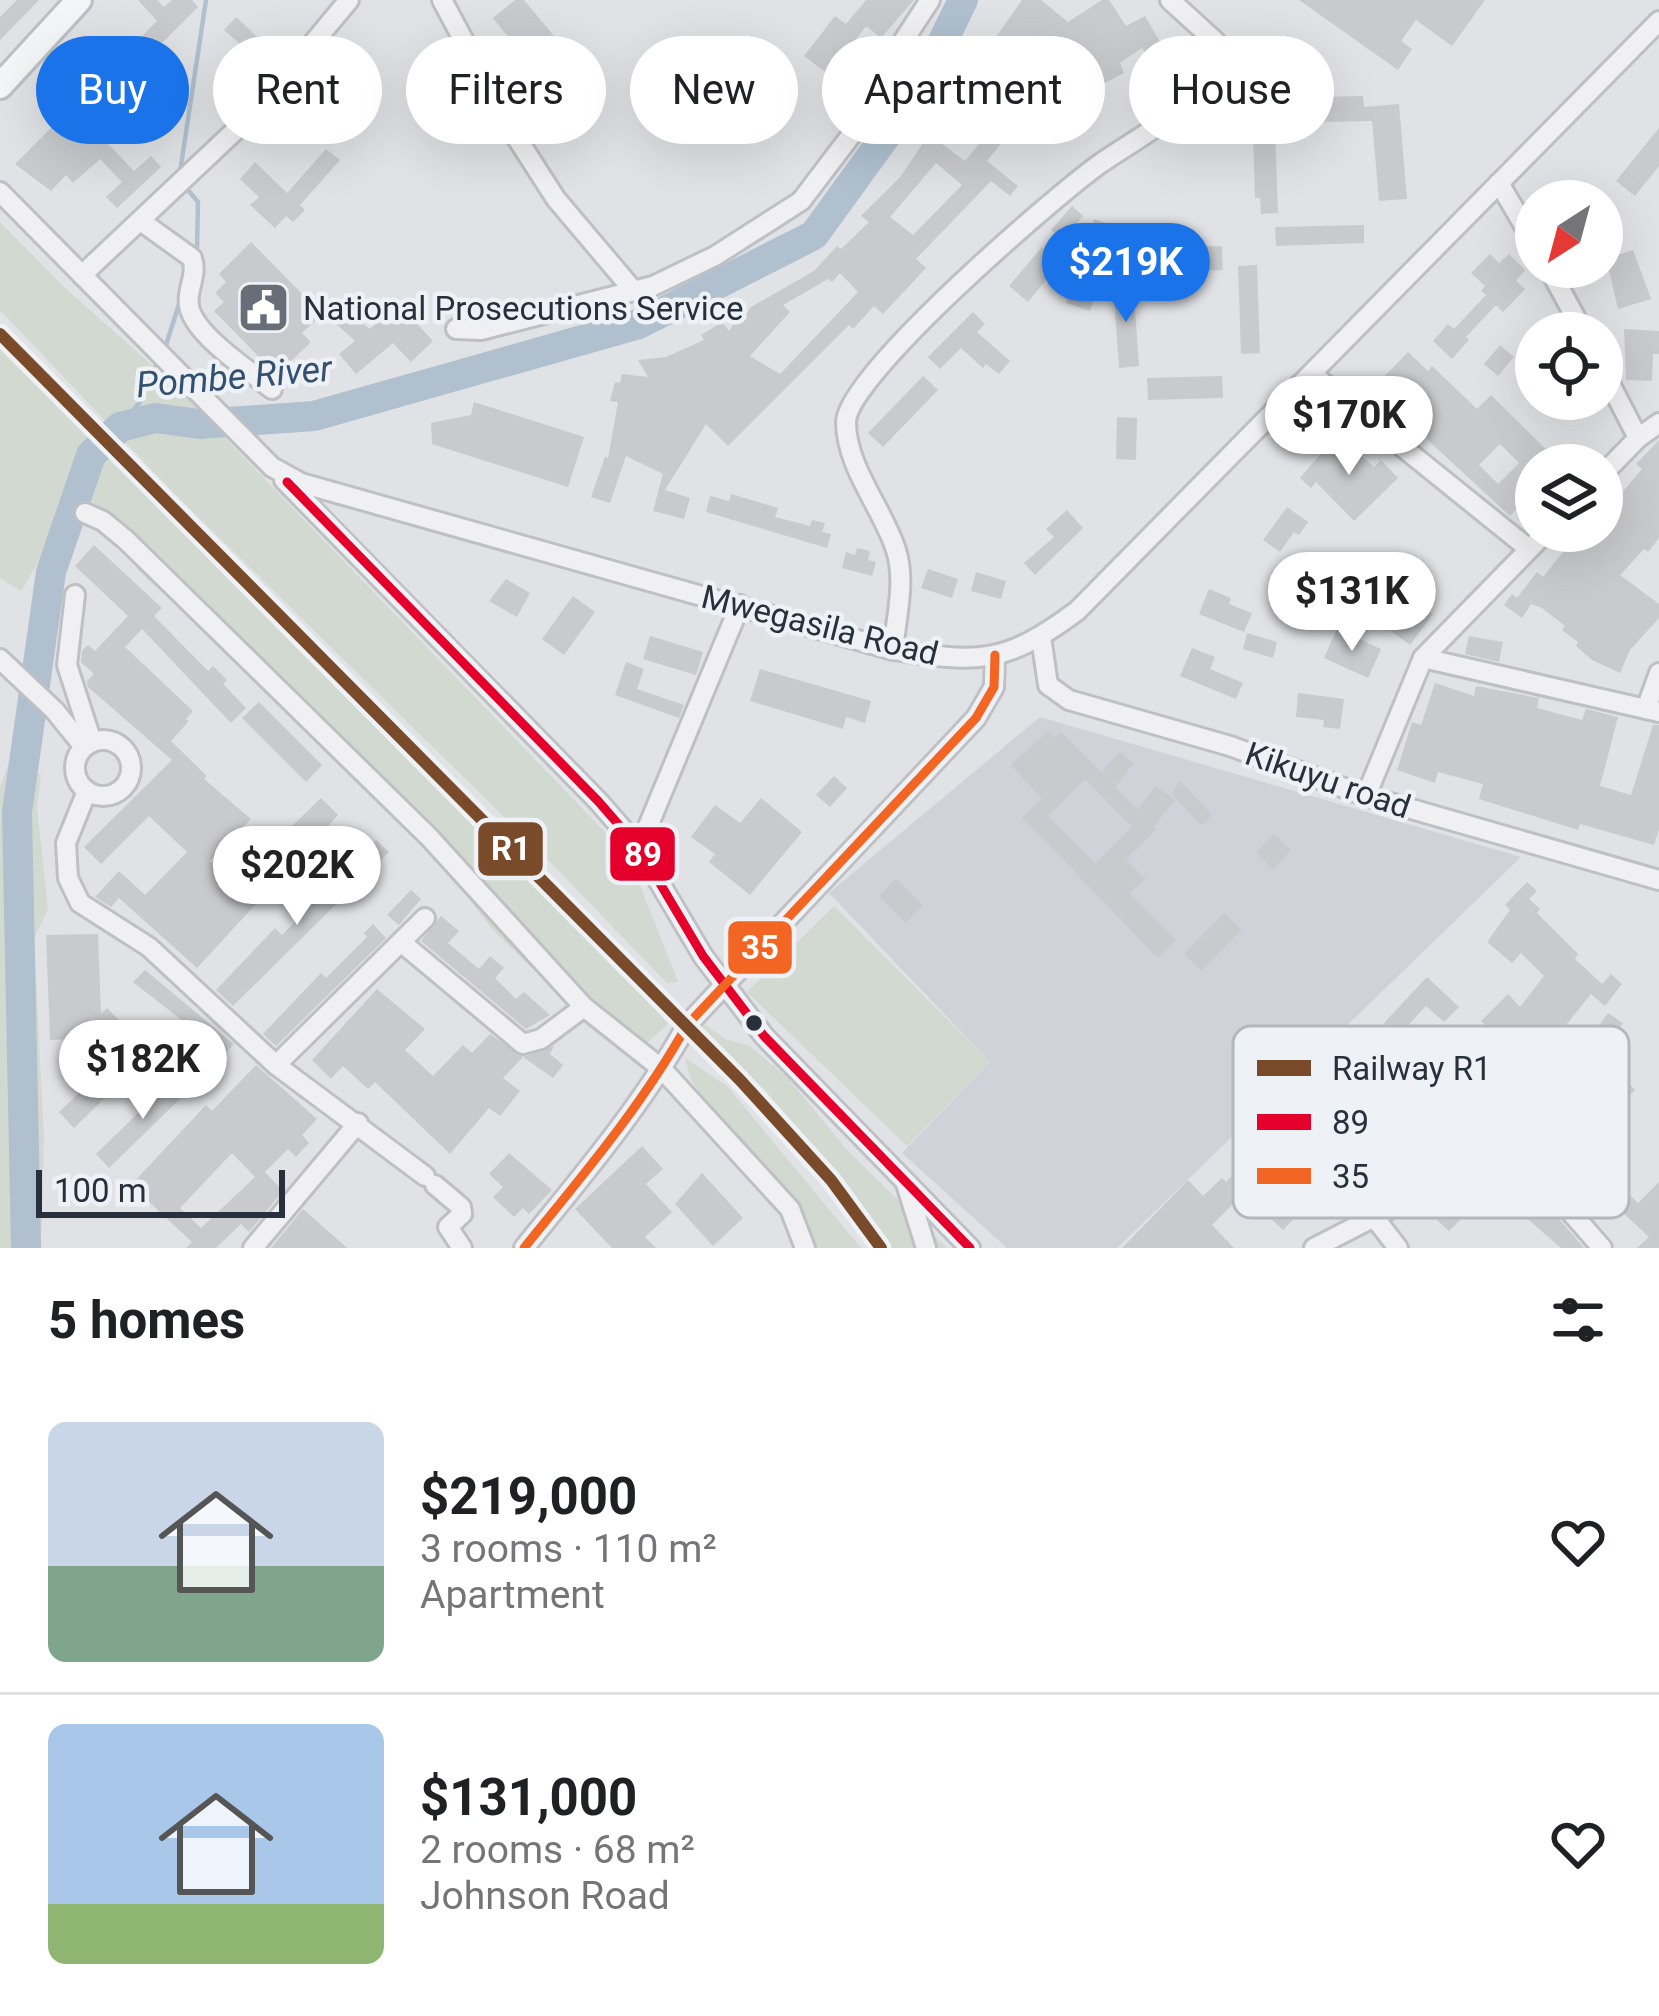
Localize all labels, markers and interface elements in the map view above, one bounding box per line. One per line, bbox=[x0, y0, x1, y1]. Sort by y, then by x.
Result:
chip: Buy bbox=[36, 36, 189, 144]
chip: Rent bbox=[213, 36, 382, 144]
chip: Filters bbox=[406, 36, 606, 144]
chip: New bbox=[630, 36, 798, 144]
chip: Apartment bbox=[822, 36, 1105, 144]
chip: House bbox=[1129, 36, 1334, 144]
north arrow bbox=[1515, 180, 1623, 288]
map controls bbox=[1515, 180, 1623, 552]
pin: $219K bbox=[1042, 223, 1210, 325]
text: $219K bbox=[1069, 239, 1183, 285]
public building icon: National Prosecutions Service bbox=[236, 280, 292, 336]
place label: National Prosecutions Service bbox=[303, 289, 743, 328]
button: locate bbox=[1515, 312, 1623, 420]
water label: Pombe River bbox=[134, 347, 335, 406]
pin: $170K bbox=[1265, 376, 1433, 478]
text: $170K bbox=[1292, 392, 1406, 438]
button: layers bbox=[1515, 444, 1623, 552]
pin: $131K bbox=[1268, 552, 1436, 654]
text: $131K bbox=[1295, 568, 1409, 614]
street label: Mwegasila Road bbox=[698, 577, 942, 673]
street label: Kikuyu road bbox=[1240, 734, 1416, 826]
line badge: R1 bbox=[476, 820, 545, 878]
line badge: 89 bbox=[608, 825, 677, 883]
pin: $202K bbox=[213, 826, 381, 928]
text: R1 bbox=[491, 829, 531, 868]
text: 89 bbox=[624, 835, 662, 874]
text: $202K bbox=[240, 842, 354, 888]
line badge: 35 bbox=[726, 919, 794, 976]
text: 35 bbox=[741, 928, 779, 967]
unlabelled marker bbox=[743, 1012, 765, 1034]
pin: $182K bbox=[59, 1020, 227, 1122]
legend bbox=[1233, 1026, 1629, 1218]
text: $182K bbox=[86, 1036, 200, 1082]
text: Railway R1 bbox=[1332, 1049, 1492, 1088]
text: 89 bbox=[1332, 1103, 1369, 1142]
text: 35 bbox=[1332, 1157, 1369, 1196]
scale bar bbox=[36, 1164, 285, 1217]
text: 100 m bbox=[54, 1171, 147, 1210]
icon: filters bbox=[1545, 1287, 1611, 1353]
text: 5 homes bbox=[48, 1291, 245, 1350]
text: $219,000 bbox=[420, 1467, 637, 1526]
icon: home bbox=[144, 1470, 288, 1614]
icon: heart bbox=[1545, 1509, 1611, 1575]
text: 3 rooms · 110 m² bbox=[420, 1526, 717, 1572]
text: Apartment bbox=[420, 1572, 605, 1618]
text: $131,000 bbox=[420, 1768, 637, 1827]
icon: home bbox=[144, 1772, 288, 1916]
icon: heart bbox=[1545, 1811, 1611, 1877]
text: 2 rooms · 68 m² bbox=[420, 1827, 695, 1873]
text: Johnson Road bbox=[420, 1873, 670, 1919]

